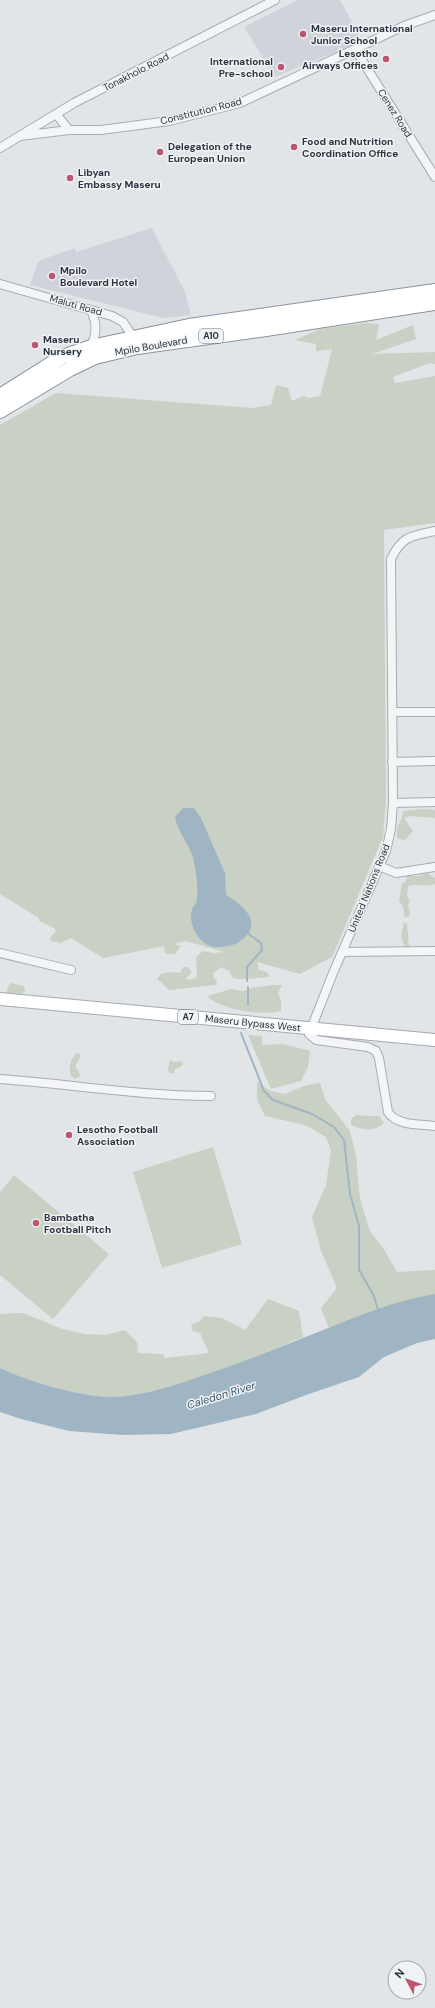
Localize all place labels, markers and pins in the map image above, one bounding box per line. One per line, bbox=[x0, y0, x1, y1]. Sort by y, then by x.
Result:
place label: Maseru International Junior School bbox=[311, 22, 413, 47]
marker: Maseru International Junior School bbox=[298, 29, 308, 39]
place label: Lesotho Airways Offices bbox=[302, 47, 378, 72]
marker: Lesotho Airways Offices bbox=[381, 54, 391, 64]
place label: International Pre-school bbox=[210, 55, 273, 80]
marker: International Pre-school bbox=[276, 62, 286, 72]
place label: Food and Nutrition Coordination Office bbox=[302, 135, 398, 160]
place label: Delegation of the European Union bbox=[168, 140, 252, 165]
marker: Food and Nutrition Coordination Office bbox=[289, 142, 299, 152]
marker: Delegation of the European Union bbox=[155, 147, 165, 157]
place label: Libyan Embassy Maseru bbox=[78, 166, 161, 191]
marker: Libyan Embassy Maseru bbox=[65, 173, 75, 183]
place label: Mpilo Boulevard Hotel bbox=[60, 264, 138, 289]
marker: Mpilo Boulevard Hotel bbox=[47, 271, 57, 281]
place label: Maseru Nursery bbox=[43, 333, 82, 358]
marker: Maseru Nursery bbox=[30, 340, 40, 350]
place label: Lesotho Football Association bbox=[77, 1123, 158, 1148]
marker: Lesotho Football Association bbox=[64, 1130, 74, 1140]
place label: Bambatha Football Pitch bbox=[44, 1211, 111, 1236]
marker: Bambatha Football Pitch bbox=[31, 1218, 41, 1228]

